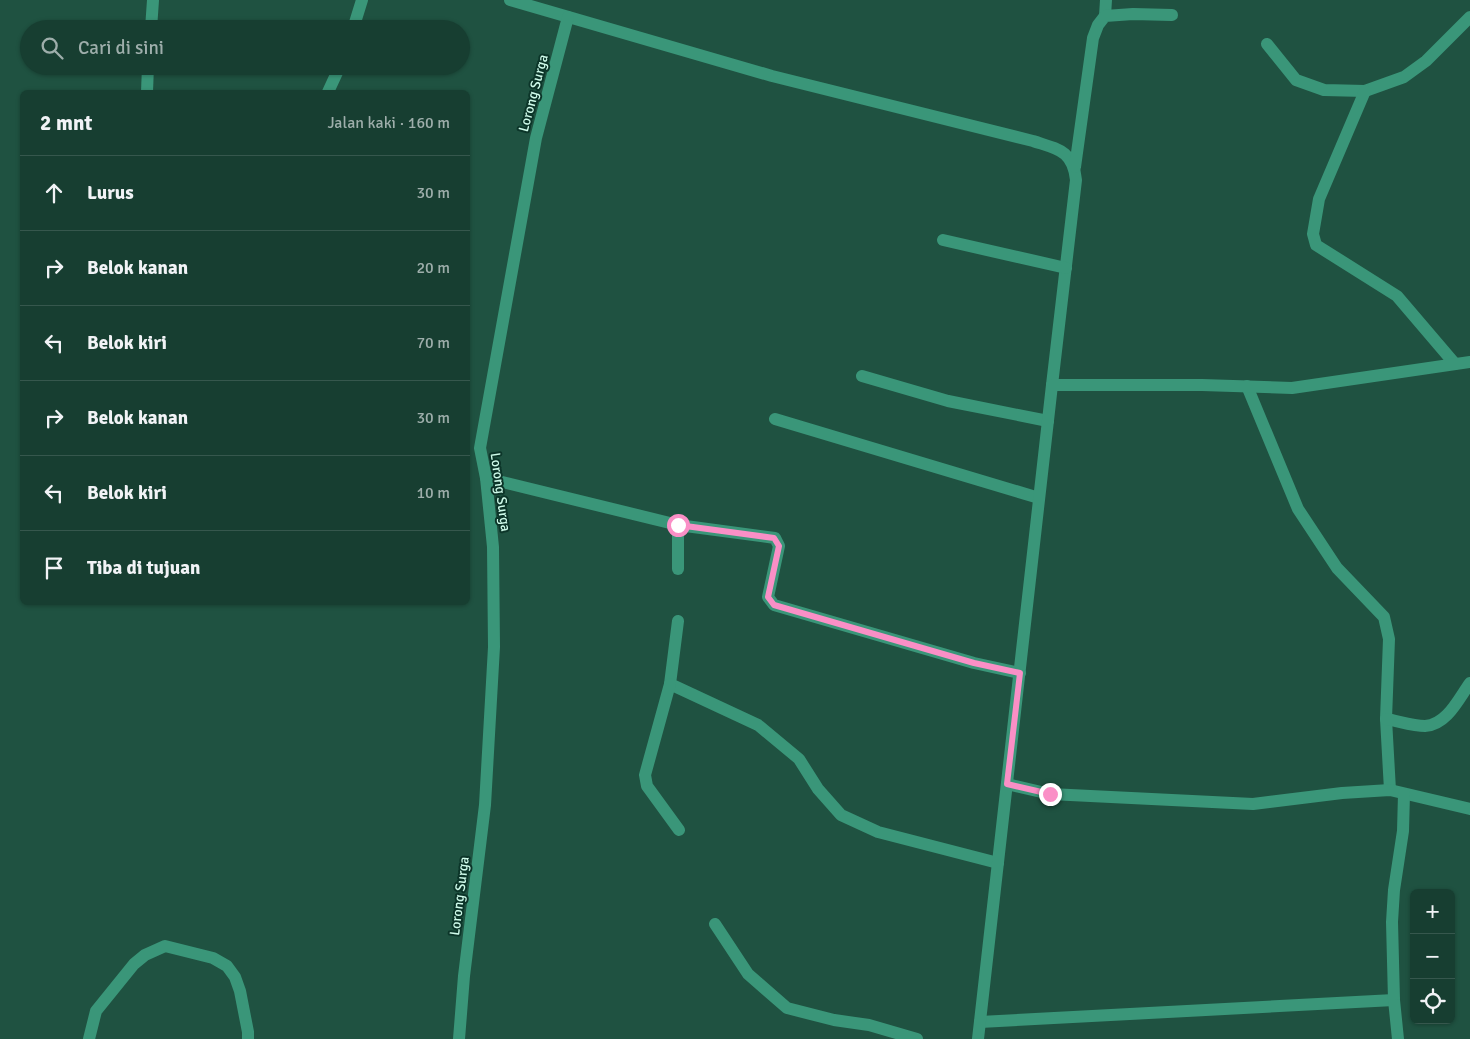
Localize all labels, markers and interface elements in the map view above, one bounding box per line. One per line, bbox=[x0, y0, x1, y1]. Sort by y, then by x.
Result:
search box bbox=[20, 20, 470, 75]
icon: search bbox=[38, 34, 66, 62]
text: Cari di sini bbox=[78, 36, 164, 60]
street label: Lorong Surga bbox=[515, 53, 552, 134]
text: 2 mnt bbox=[40, 110, 92, 136]
text: Jalan kaki · 160 m bbox=[328, 113, 450, 133]
icon: ahead bbox=[40, 179, 68, 207]
text: Lurus bbox=[87, 181, 134, 205]
text: 30 m bbox=[416, 183, 450, 203]
icon: right bbox=[40, 254, 68, 282]
text: Belok kanan bbox=[87, 256, 188, 280]
text: 20 m bbox=[416, 258, 450, 278]
icon: left bbox=[40, 329, 68, 357]
text: Belok kiri bbox=[87, 331, 167, 355]
text: 70 m bbox=[416, 333, 450, 353]
icon: right bbox=[40, 404, 68, 432]
text: Belok kanan bbox=[87, 406, 188, 430]
text: 30 m bbox=[416, 408, 450, 428]
street label: Lorong Surga bbox=[487, 452, 514, 533]
icon: left bbox=[40, 479, 68, 507]
text: Belok kiri bbox=[87, 481, 167, 505]
text: 10 m bbox=[416, 483, 450, 503]
route start bbox=[667, 514, 690, 537]
icon: arrive bbox=[40, 554, 68, 582]
text: Tiba di tujuan bbox=[87, 556, 200, 580]
route end bbox=[1039, 783, 1062, 806]
street label: Lorong Surga bbox=[446, 856, 473, 937]
map controls bbox=[1410, 889, 1455, 1024]
button: + bbox=[1410, 889, 1455, 934]
button: − bbox=[1410, 934, 1455, 979]
button: locate bbox=[1410, 979, 1455, 1024]

